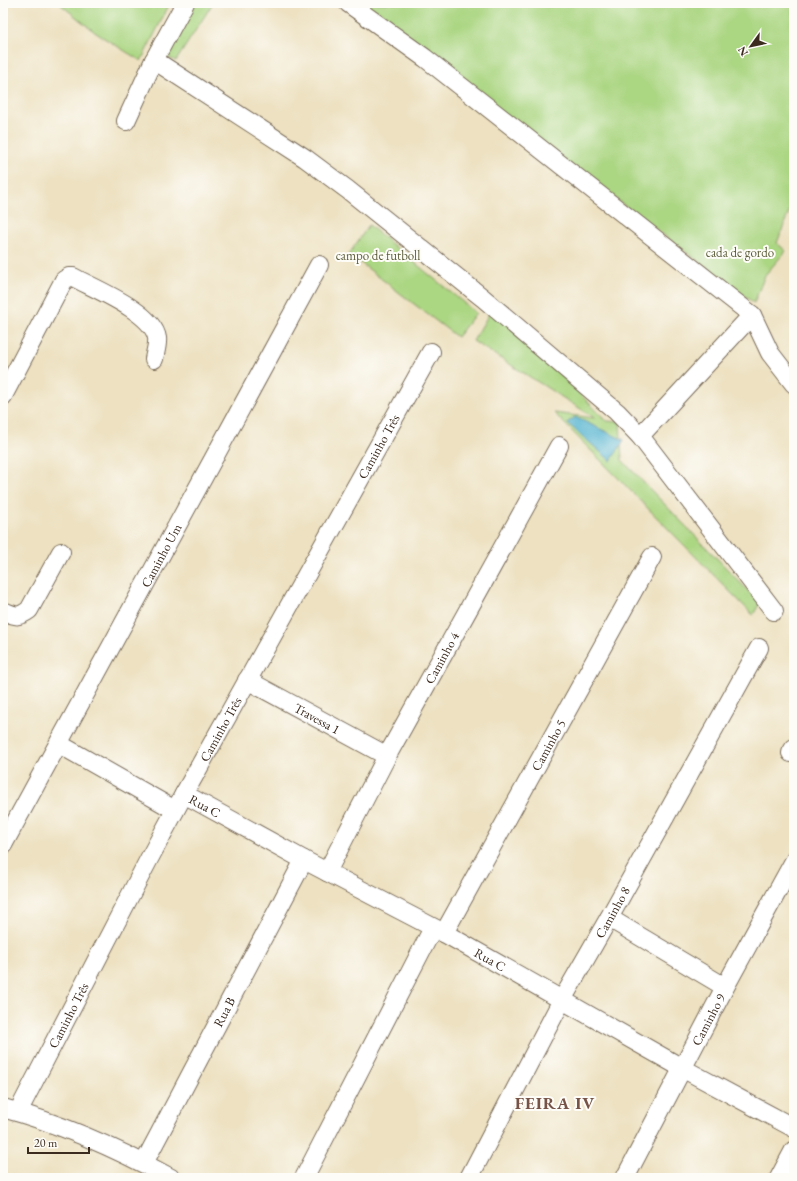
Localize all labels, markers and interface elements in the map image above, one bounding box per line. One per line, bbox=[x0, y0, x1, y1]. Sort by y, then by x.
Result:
north arrow bbox=[731, 26, 771, 66]
text: N bbox=[734, 44, 751, 59]
park label: cada de gordo bbox=[706, 244, 774, 261]
park label: campo de futboll bbox=[336, 247, 420, 264]
street label: Caminho Três bbox=[353, 411, 403, 482]
street label: Caminho Um bbox=[137, 520, 185, 590]
street label: Caminho 4 bbox=[420, 628, 463, 687]
street label: Caminho Três bbox=[195, 694, 245, 764]
street label: Travessa 1 bbox=[291, 699, 343, 737]
street label: Caminho 5 bbox=[527, 716, 569, 774]
street label: Rua C bbox=[186, 790, 224, 821]
street label: Caminho 8 bbox=[591, 883, 633, 941]
street label: Rua C bbox=[472, 944, 509, 975]
street label: Caminho Três bbox=[44, 980, 92, 1051]
street label: Caminho 9 bbox=[687, 990, 729, 1048]
street label: Rua B bbox=[209, 994, 239, 1030]
district label: FEIRA IV bbox=[515, 1092, 595, 1114]
scale bar bbox=[28, 1129, 89, 1155]
text: 20 m bbox=[34, 1135, 58, 1151]

